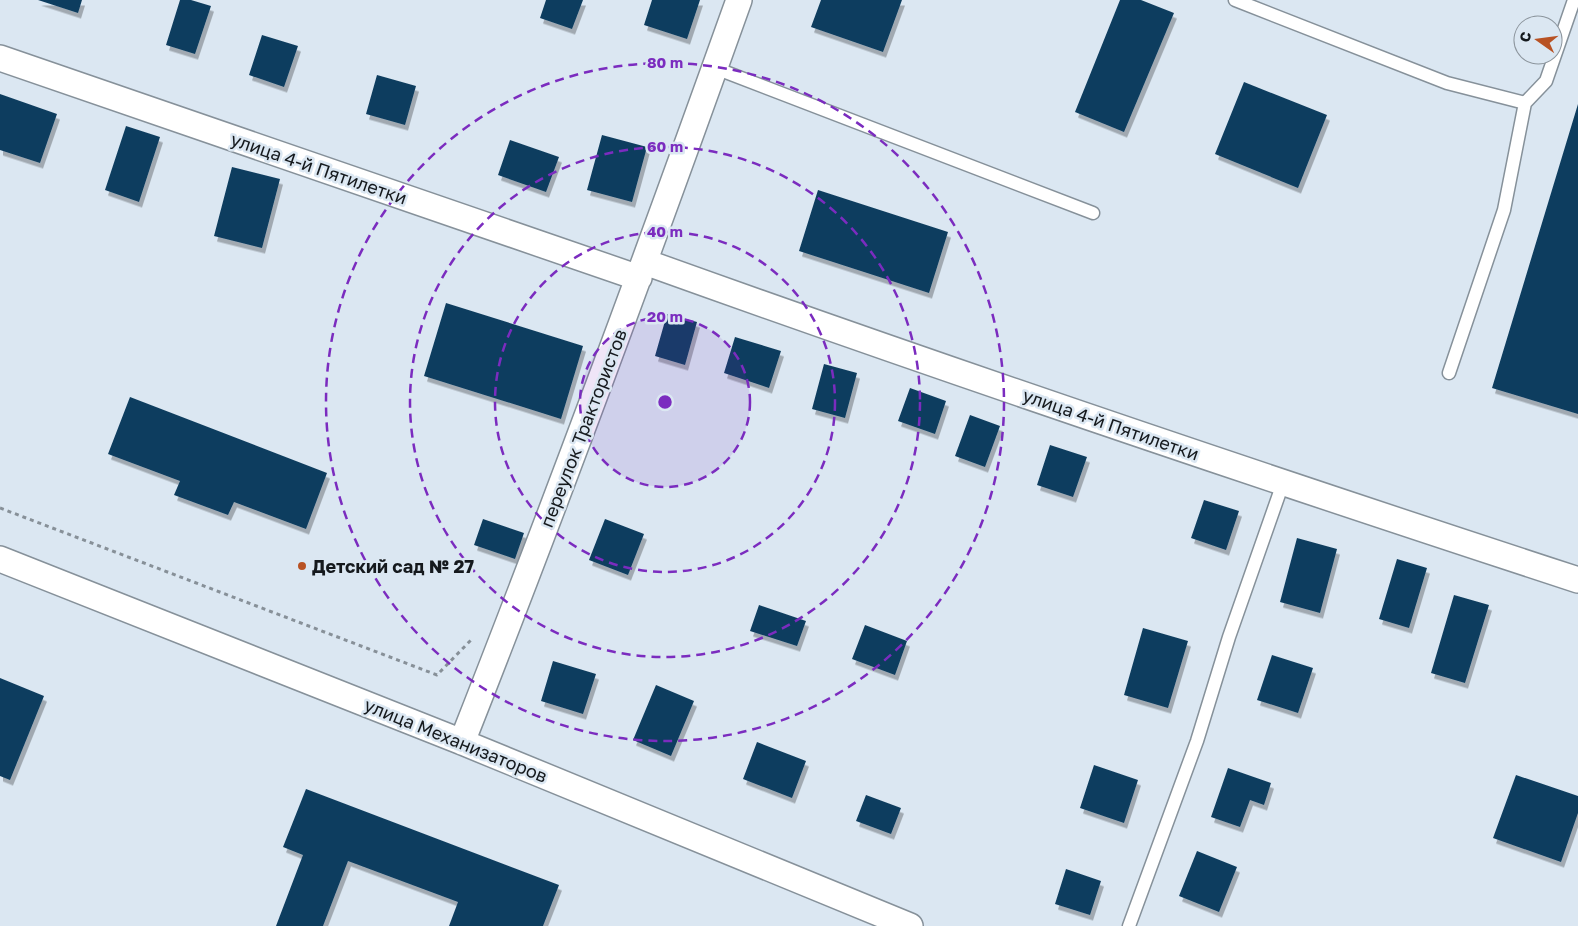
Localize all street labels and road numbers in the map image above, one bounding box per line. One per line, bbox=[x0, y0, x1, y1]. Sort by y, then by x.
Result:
street label: улица 4-й Пятилетки bbox=[228, 127, 410, 209]
street label: переулок Трактористов bbox=[535, 326, 631, 530]
street label: улица 4-й Пятилетки bbox=[1020, 383, 1202, 465]
street label: улица Механизаторов bbox=[361, 693, 551, 787]

